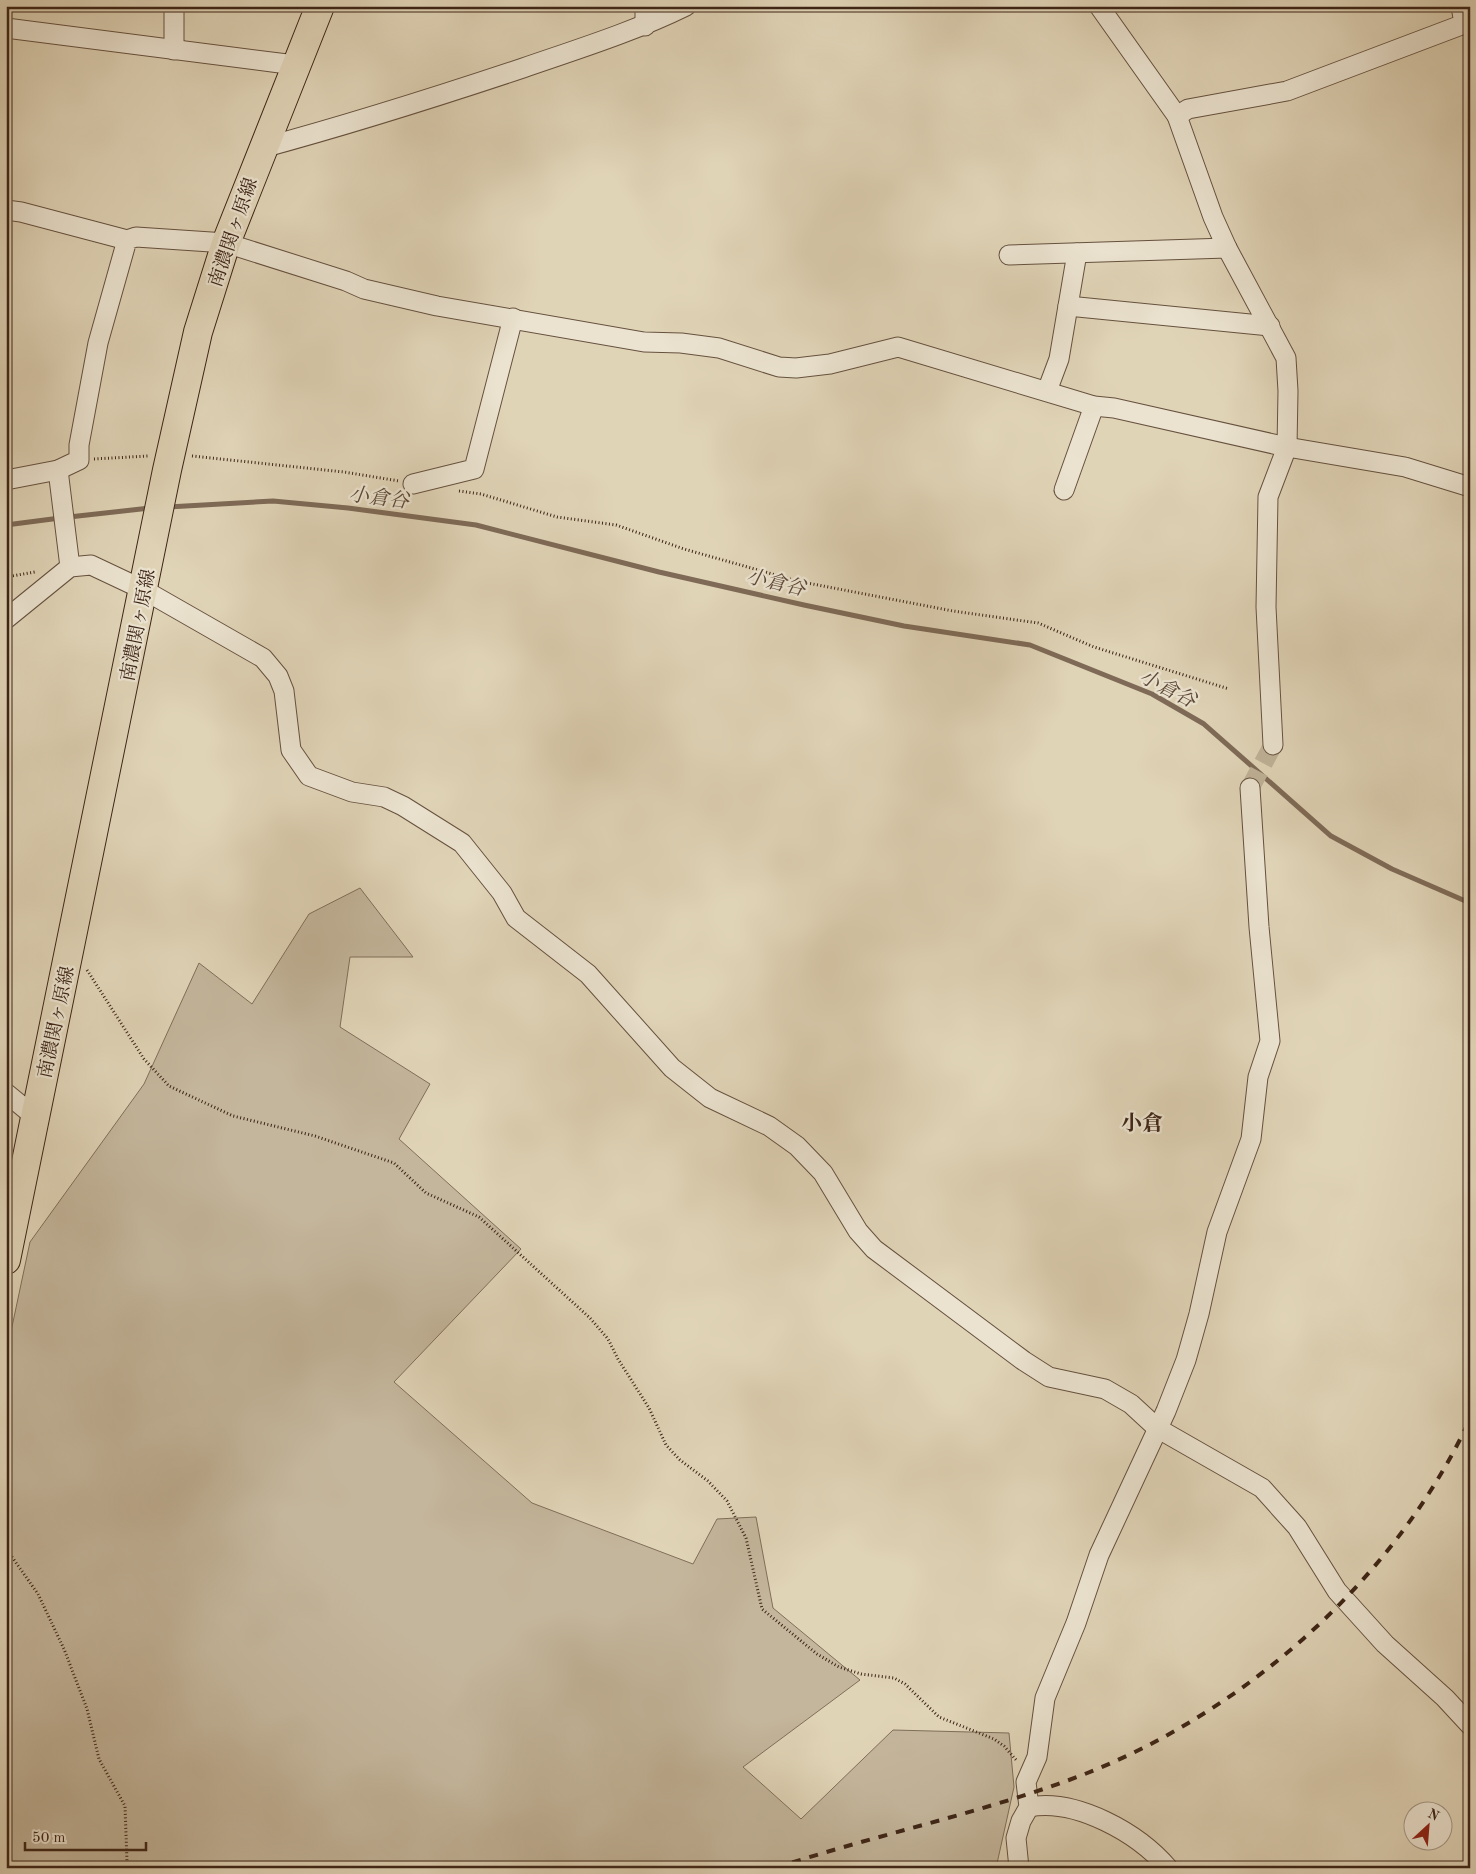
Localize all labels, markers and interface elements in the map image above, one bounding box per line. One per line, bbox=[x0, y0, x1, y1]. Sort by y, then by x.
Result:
street label: 南濃関ヶ原線 bbox=[204, 175, 262, 290]
water label: 小倉谷 bbox=[348, 483, 411, 513]
water label: 小倉谷 bbox=[744, 566, 808, 601]
street label: 南濃関ヶ原線 bbox=[116, 567, 160, 683]
water label: 小倉谷 bbox=[1136, 665, 1200, 713]
street label: 南濃関ヶ原線 bbox=[33, 964, 79, 1080]
district label: 小倉 bbox=[1121, 1112, 1163, 1135]
north arrow bbox=[1404, 1802, 1454, 1852]
text: N bbox=[1425, 1807, 1441, 1824]
scale bar bbox=[25, 1819, 146, 1851]
text: 50 m bbox=[32, 1831, 66, 1846]

